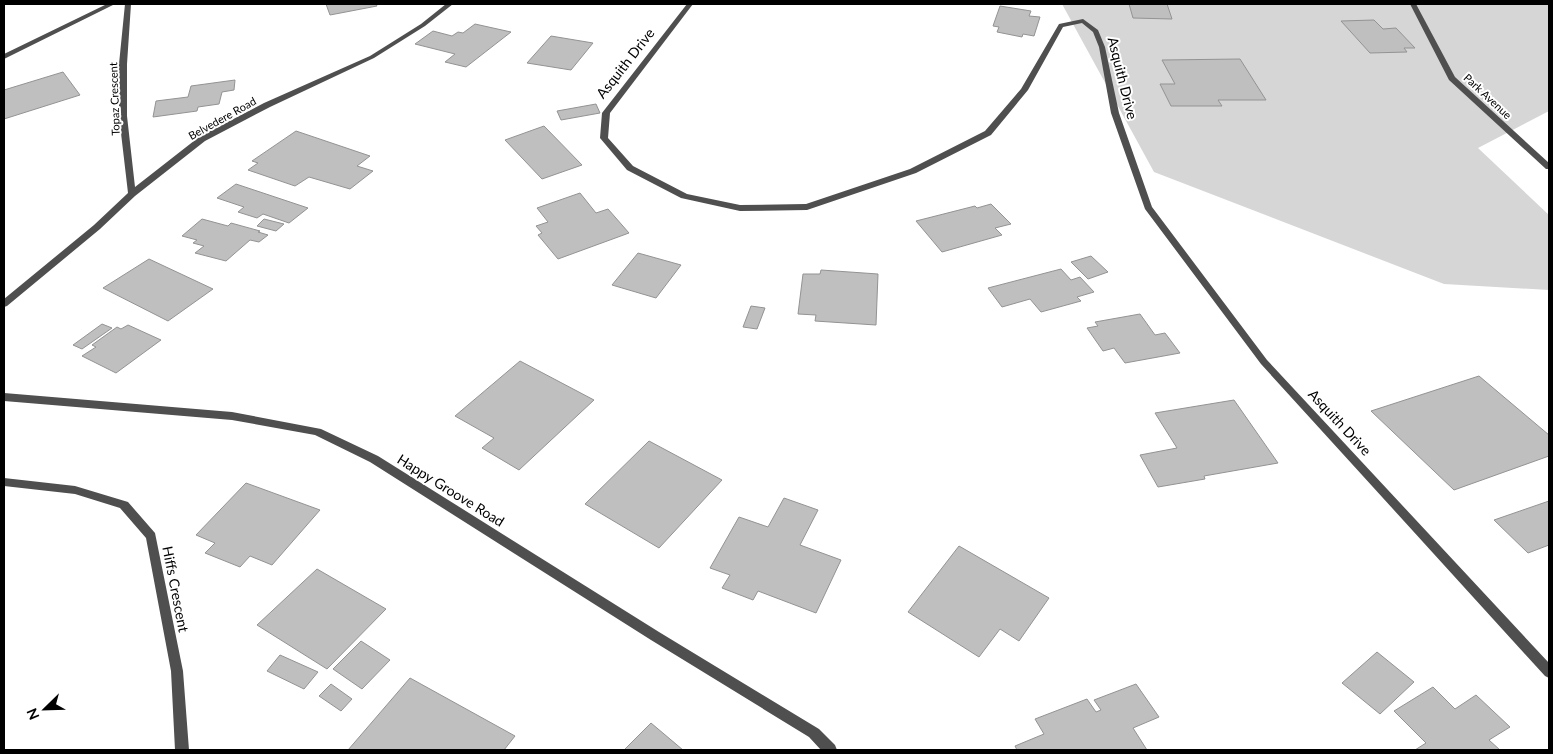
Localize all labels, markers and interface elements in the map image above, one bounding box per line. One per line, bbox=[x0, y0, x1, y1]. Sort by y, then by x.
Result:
street label: Asquith Drive bbox=[592, 25, 658, 101]
street label: Asquith Drive bbox=[1105, 35, 1141, 121]
street label: Topaz Crescent bbox=[106, 62, 122, 136]
street label: Park Avenue bbox=[1461, 71, 1515, 121]
street label: Belvedere Road bbox=[186, 94, 258, 142]
street label: Asquith Drive bbox=[1305, 385, 1375, 459]
street label: Happy Groove Road bbox=[394, 450, 508, 530]
street label: Hiffs Crescent bbox=[159, 545, 193, 633]
north arrow bbox=[20, 684, 70, 734]
text: N bbox=[23, 706, 43, 723]

